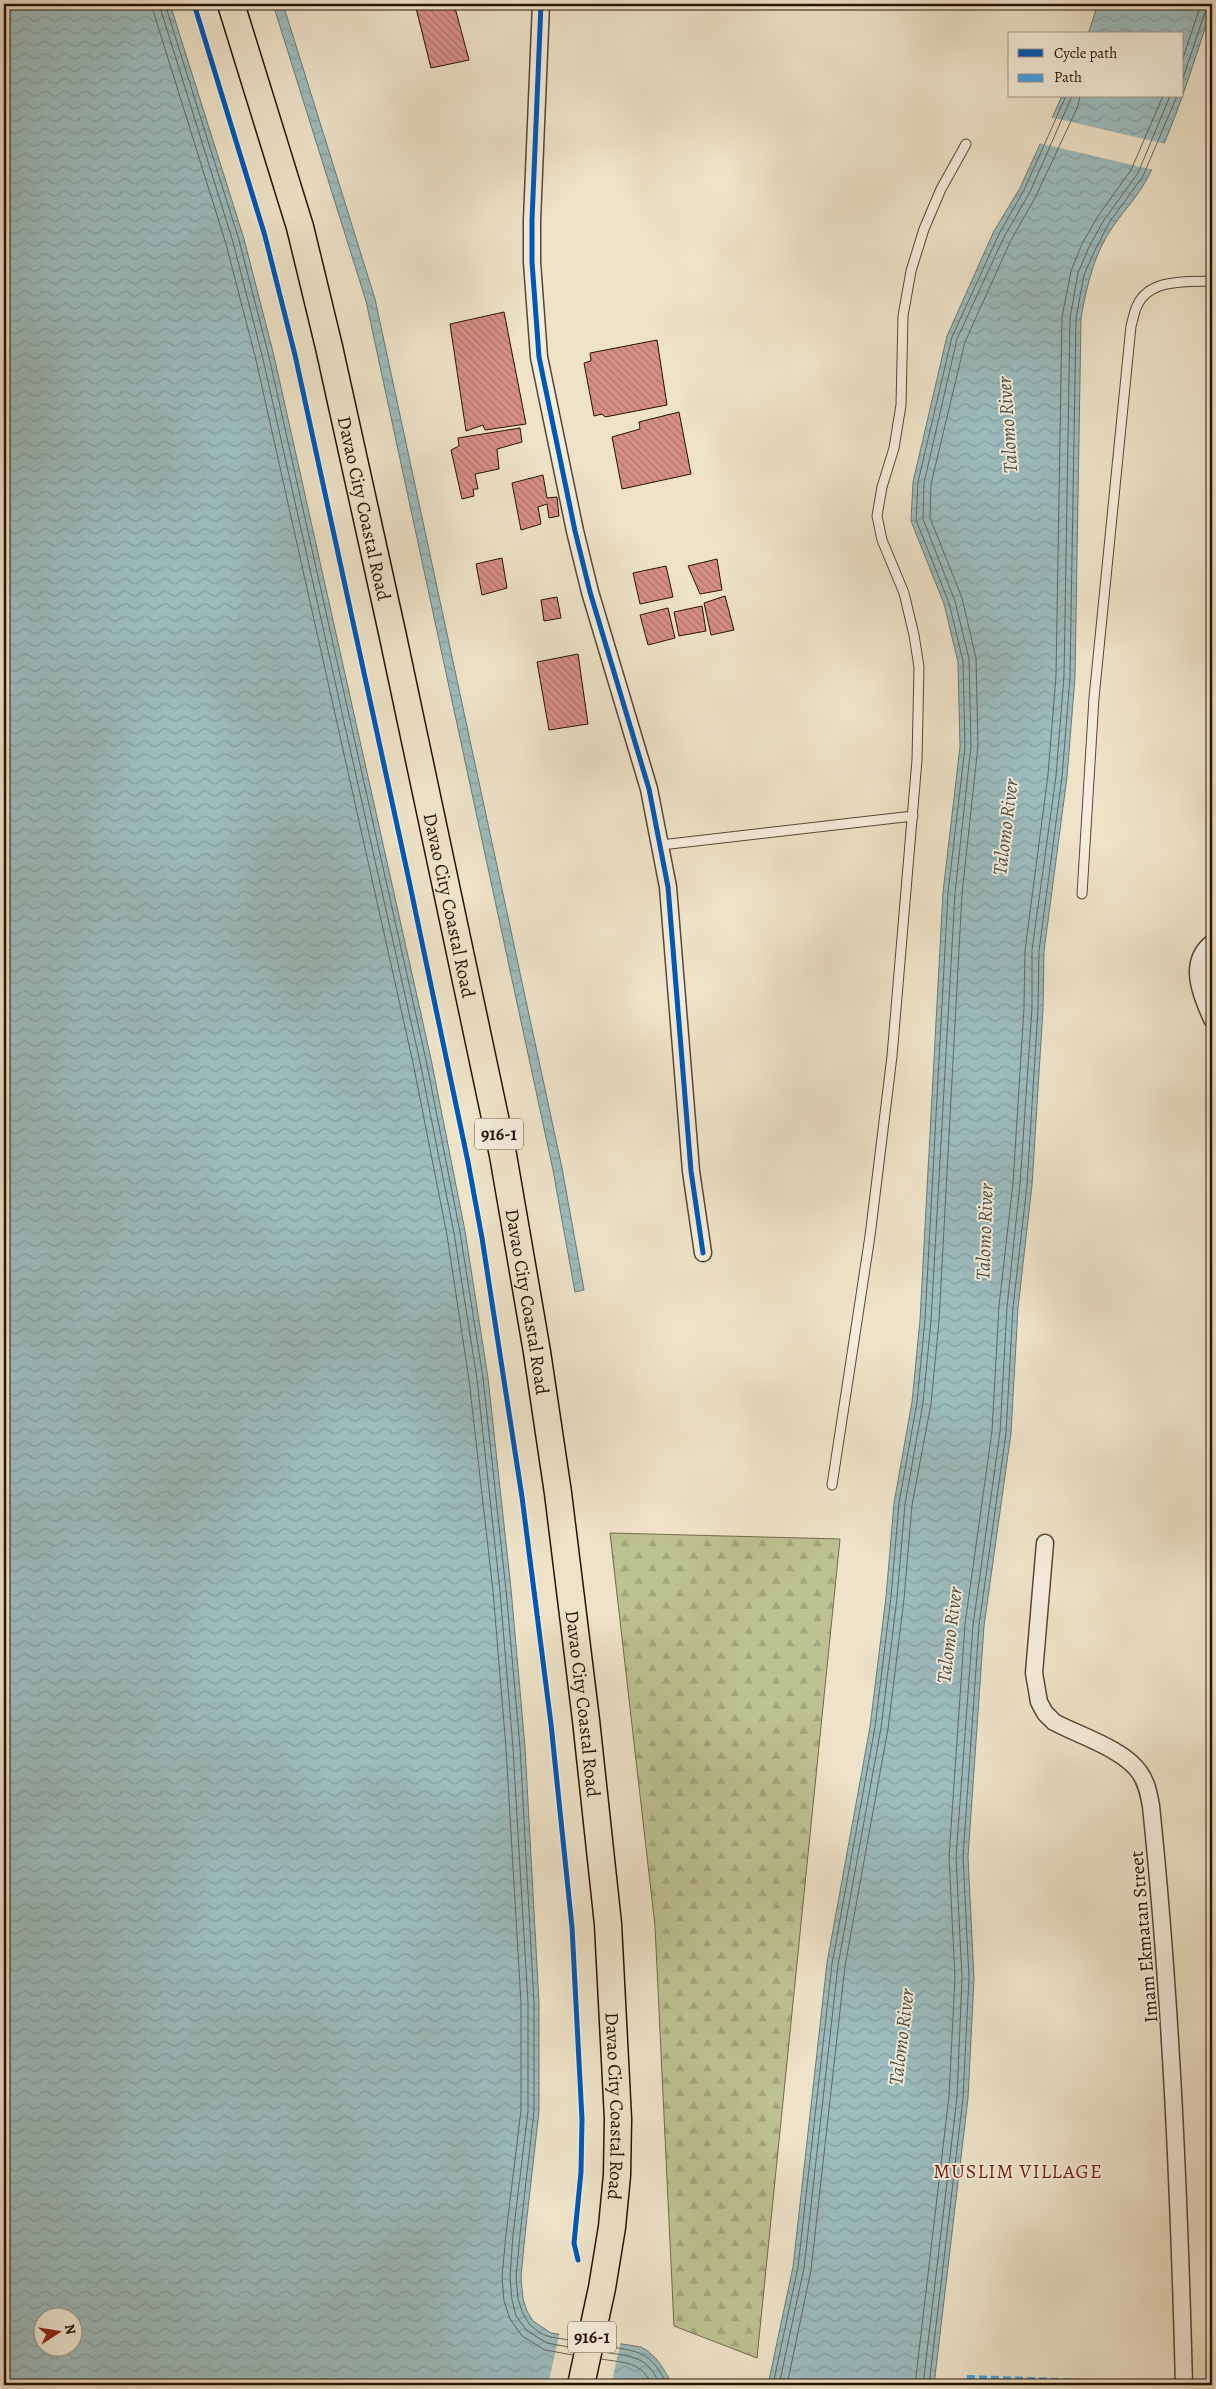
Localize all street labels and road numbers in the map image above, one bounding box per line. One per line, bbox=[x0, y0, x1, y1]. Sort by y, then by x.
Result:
street label: Davao City Coastal Road bbox=[331, 414, 397, 604]
street label: Davao City Coastal Road bbox=[417, 811, 481, 1001]
road number: 916-1 bbox=[475, 1118, 523, 1150]
street label: Davao City Coastal Road bbox=[498, 1207, 555, 1397]
street label: Davao City Coastal Road bbox=[559, 1609, 606, 1799]
street label: Imam Ekmatan Street bbox=[1124, 1850, 1164, 2024]
street label: Davao City Coastal Road bbox=[599, 2011, 630, 2202]
road number: 916-1 bbox=[568, 2322, 616, 2352]

